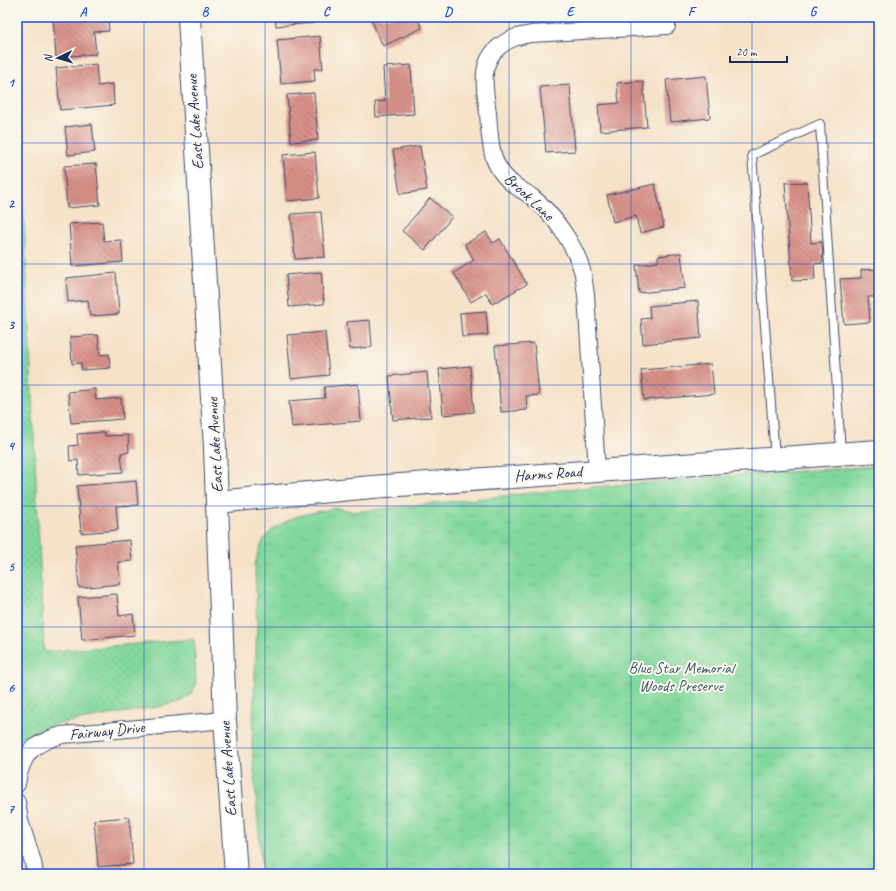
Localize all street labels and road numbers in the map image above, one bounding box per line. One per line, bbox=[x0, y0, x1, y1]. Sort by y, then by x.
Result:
street label: East Lake Avenue bbox=[182, 72, 208, 170]
street label: Brook Lane bbox=[500, 169, 559, 226]
street label: East Lake Avenue bbox=[202, 395, 227, 493]
street label: Harms Road bbox=[514, 461, 585, 486]
street label: Fairway Drive bbox=[68, 717, 147, 745]
street label: East Lake Avenue bbox=[215, 719, 241, 817]

